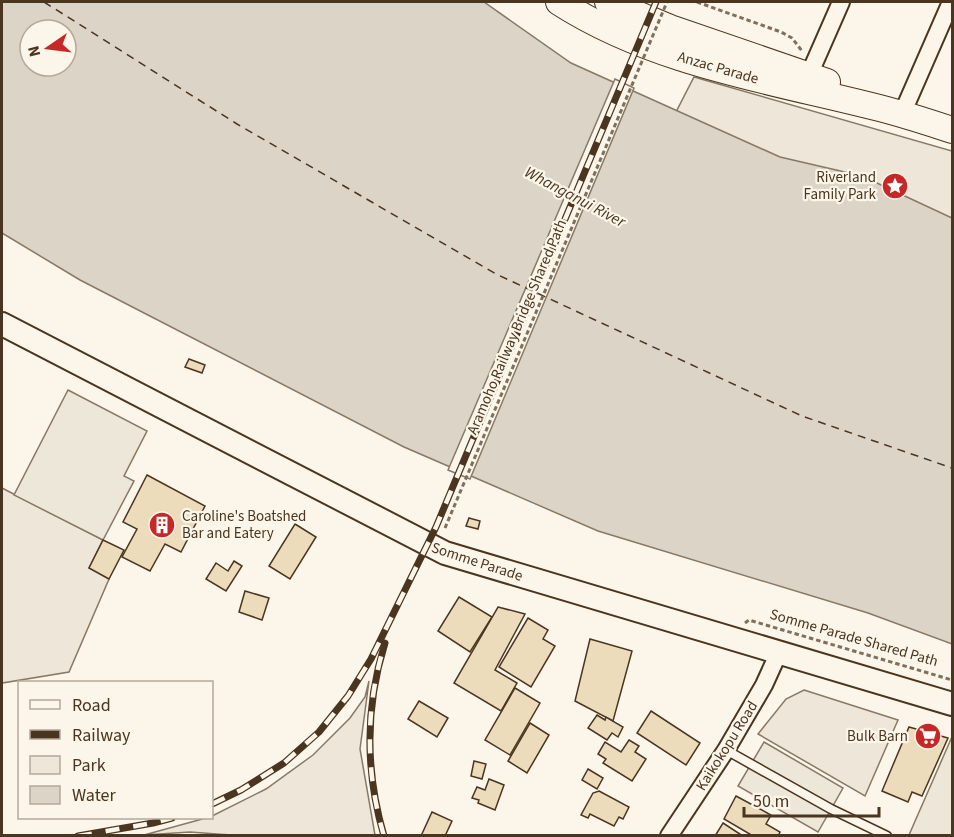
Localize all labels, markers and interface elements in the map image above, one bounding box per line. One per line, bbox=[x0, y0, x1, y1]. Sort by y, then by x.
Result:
north arrow bbox=[18, 18, 78, 78]
text: N bbox=[22, 44, 46, 59]
street label: Anzac Parade bbox=[675, 46, 761, 90]
water label: Whanganui River bbox=[521, 161, 631, 234]
place label: Riverland Family Park bbox=[804, 167, 877, 205]
place icon: Riverland Family Park bbox=[880, 171, 910, 201]
street label: Aramoho Railway Bridge Shared Path bbox=[462, 216, 572, 438]
place label: Caroline's Boatshed Bar and Eatery bbox=[182, 506, 306, 544]
building icon: Caroline's Boatshed Bar and Eatery bbox=[147, 510, 177, 540]
street label: Somme Parade bbox=[429, 537, 525, 587]
street label: Somme Parade Shared Path bbox=[767, 604, 941, 672]
legend bbox=[18, 681, 213, 819]
text: Road bbox=[72, 693, 111, 718]
street label: Kaikokopu Road bbox=[691, 697, 763, 795]
supermarket icon: Bulk Barn bbox=[913, 721, 943, 751]
text: Railway bbox=[72, 723, 131, 748]
place label: Bulk Barn bbox=[847, 726, 908, 747]
text: Park bbox=[72, 753, 106, 778]
scale bar bbox=[744, 780, 879, 818]
text: Water bbox=[72, 783, 116, 808]
text: 50 m bbox=[753, 789, 789, 814]

